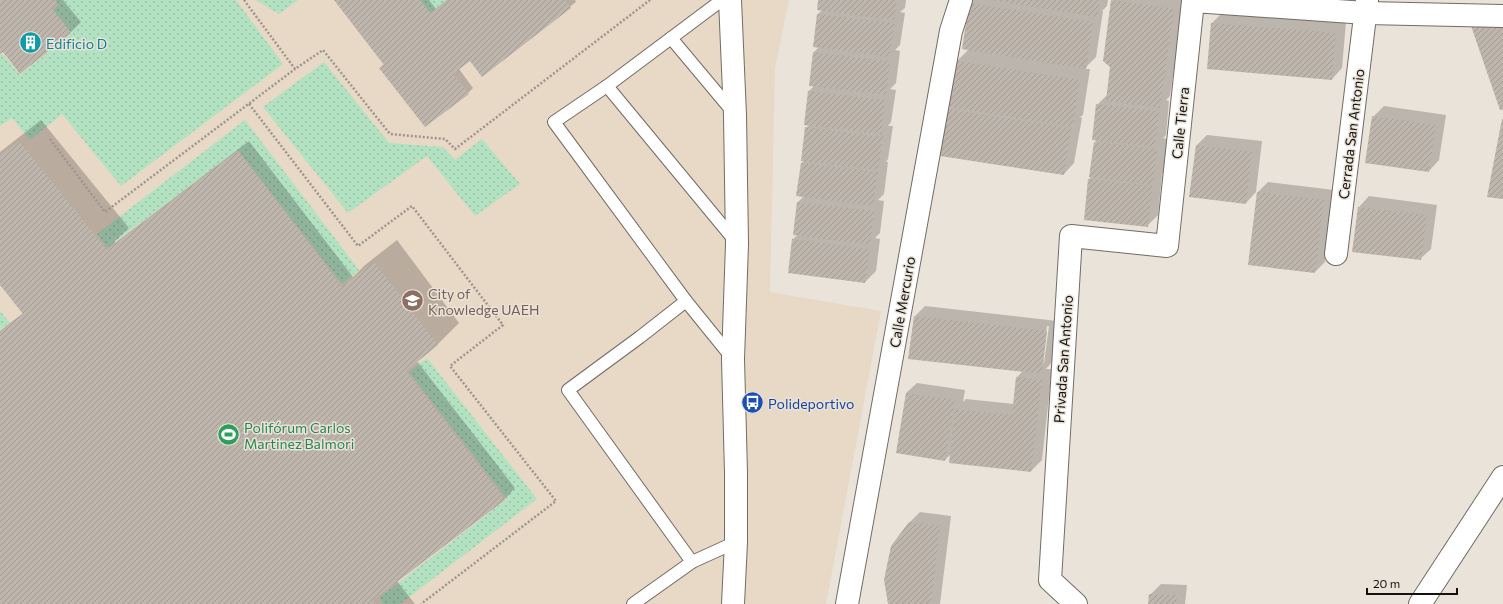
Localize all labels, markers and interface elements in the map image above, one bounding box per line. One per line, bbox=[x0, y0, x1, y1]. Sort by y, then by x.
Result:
building icon: Edificio D bbox=[17, 30, 43, 56]
place label: Edificio D bbox=[46, 35, 107, 52]
street label: Cerrada San Antonio bbox=[1335, 68, 1367, 200]
street label: Calle Tierra bbox=[1168, 86, 1192, 160]
street label: Calle Mercurio bbox=[886, 255, 918, 349]
place label: City of Knowledge UAEH bbox=[428, 285, 540, 318]
school or university icon: City of Knowledge UAEH bbox=[400, 288, 426, 314]
street label: Privada San Antonio bbox=[1050, 294, 1076, 424]
bus stop icon: Polideportivo bbox=[740, 390, 766, 416]
place label: Polideportivo bbox=[768, 395, 854, 412]
place label: Polifórum Carlos Martinez Balmori bbox=[244, 419, 354, 452]
sports icon: Polifórum Carlos Martinez Balmori bbox=[215, 422, 241, 448]
scale bar bbox=[1367, 570, 1457, 596]
text: 20 m bbox=[1373, 576, 1400, 590]

